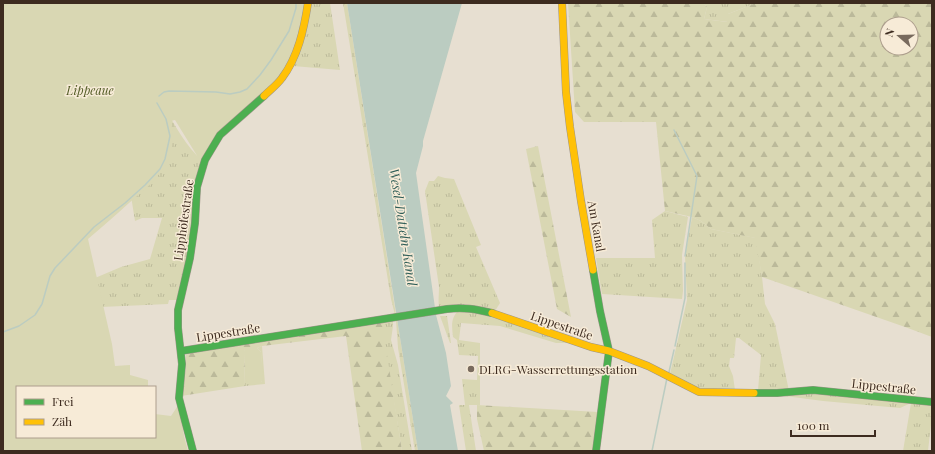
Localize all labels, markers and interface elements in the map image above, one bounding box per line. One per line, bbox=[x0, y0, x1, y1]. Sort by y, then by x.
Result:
north arrow bbox=[879, 16, 919, 56]
text: N bbox=[881, 26, 898, 39]
park label: Lippeaue bbox=[65, 82, 114, 98]
water label: Wesel-Datteln-Kanal bbox=[386, 167, 422, 288]
street label: Lipphöfestraße bbox=[169, 178, 197, 262]
street label: Am Kanal bbox=[584, 198, 609, 253]
street label: Lippestraße bbox=[529, 307, 595, 343]
street label: Lippestraße bbox=[195, 319, 261, 345]
place label: DLRG-Wasserrettungsstation bbox=[479, 361, 637, 377]
marker: DLRG-Wasserrettungsstation bbox=[466, 364, 476, 374]
street label: Lippestraße bbox=[851, 375, 917, 397]
legend bbox=[16, 386, 156, 438]
text: Frei bbox=[52, 393, 74, 409]
scale bar bbox=[791, 412, 875, 438]
text: Zäh bbox=[52, 413, 72, 429]
text: 100 m bbox=[797, 417, 830, 433]

